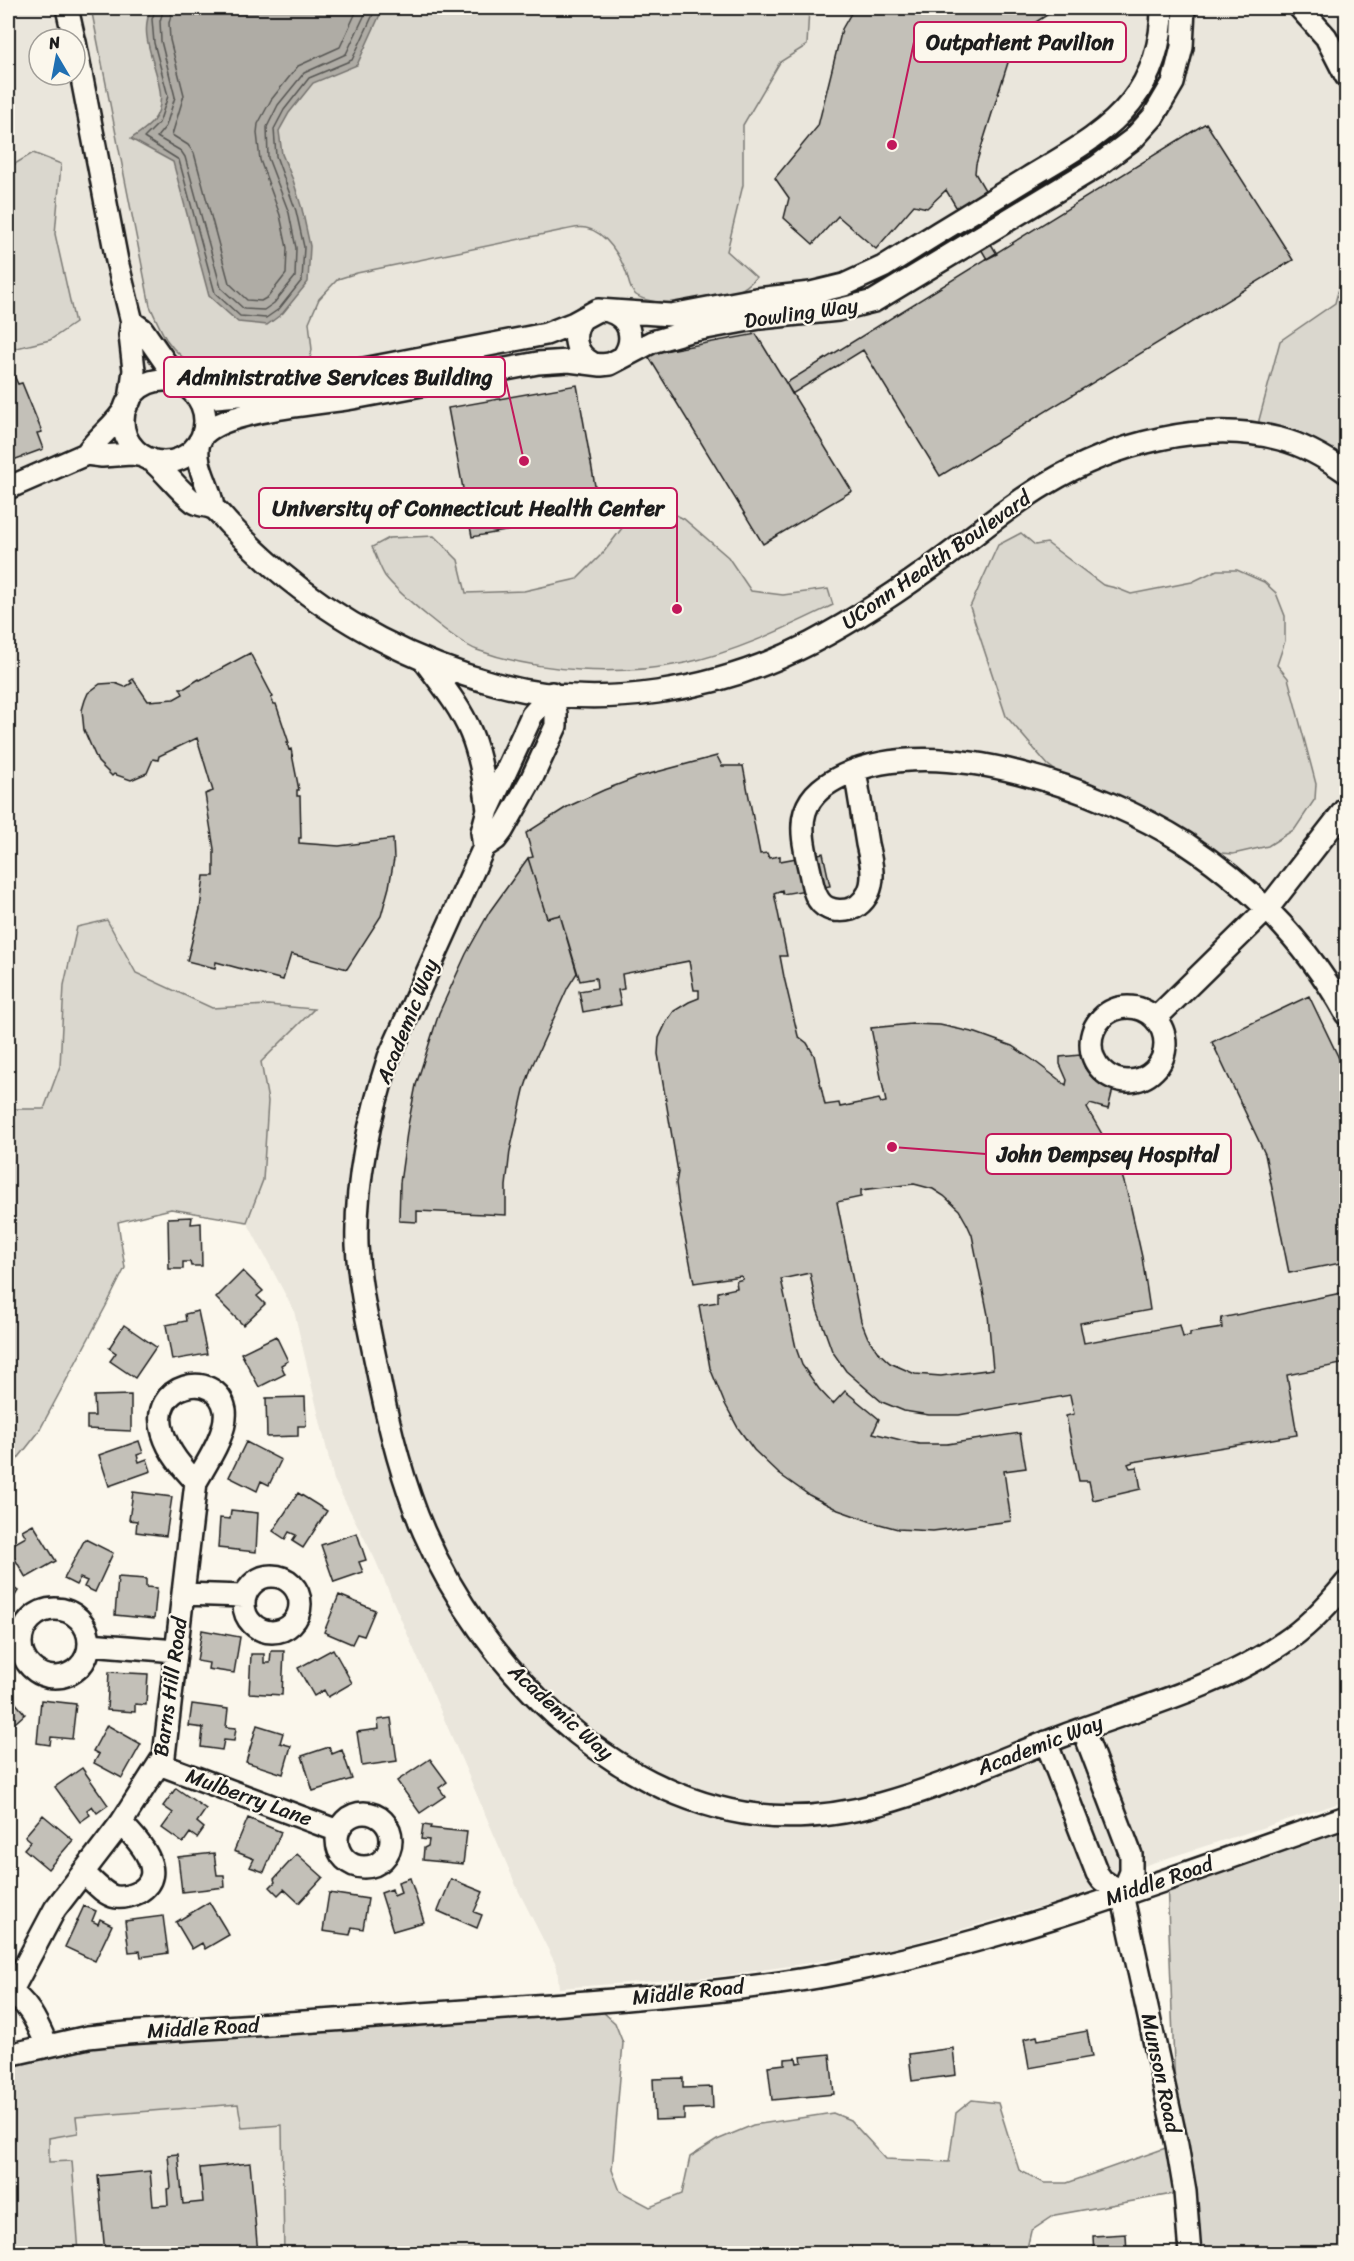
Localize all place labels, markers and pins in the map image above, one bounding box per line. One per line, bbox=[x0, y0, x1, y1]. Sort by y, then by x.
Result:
callout: Outpatient Pavilion bbox=[914, 22, 1126, 62]
callout: Administrative Services Building bbox=[164, 357, 505, 397]
callout: University of Connecticut Health Center bbox=[259, 488, 677, 528]
callout: John Dempsey Hospital bbox=[986, 1134, 1231, 1174]

